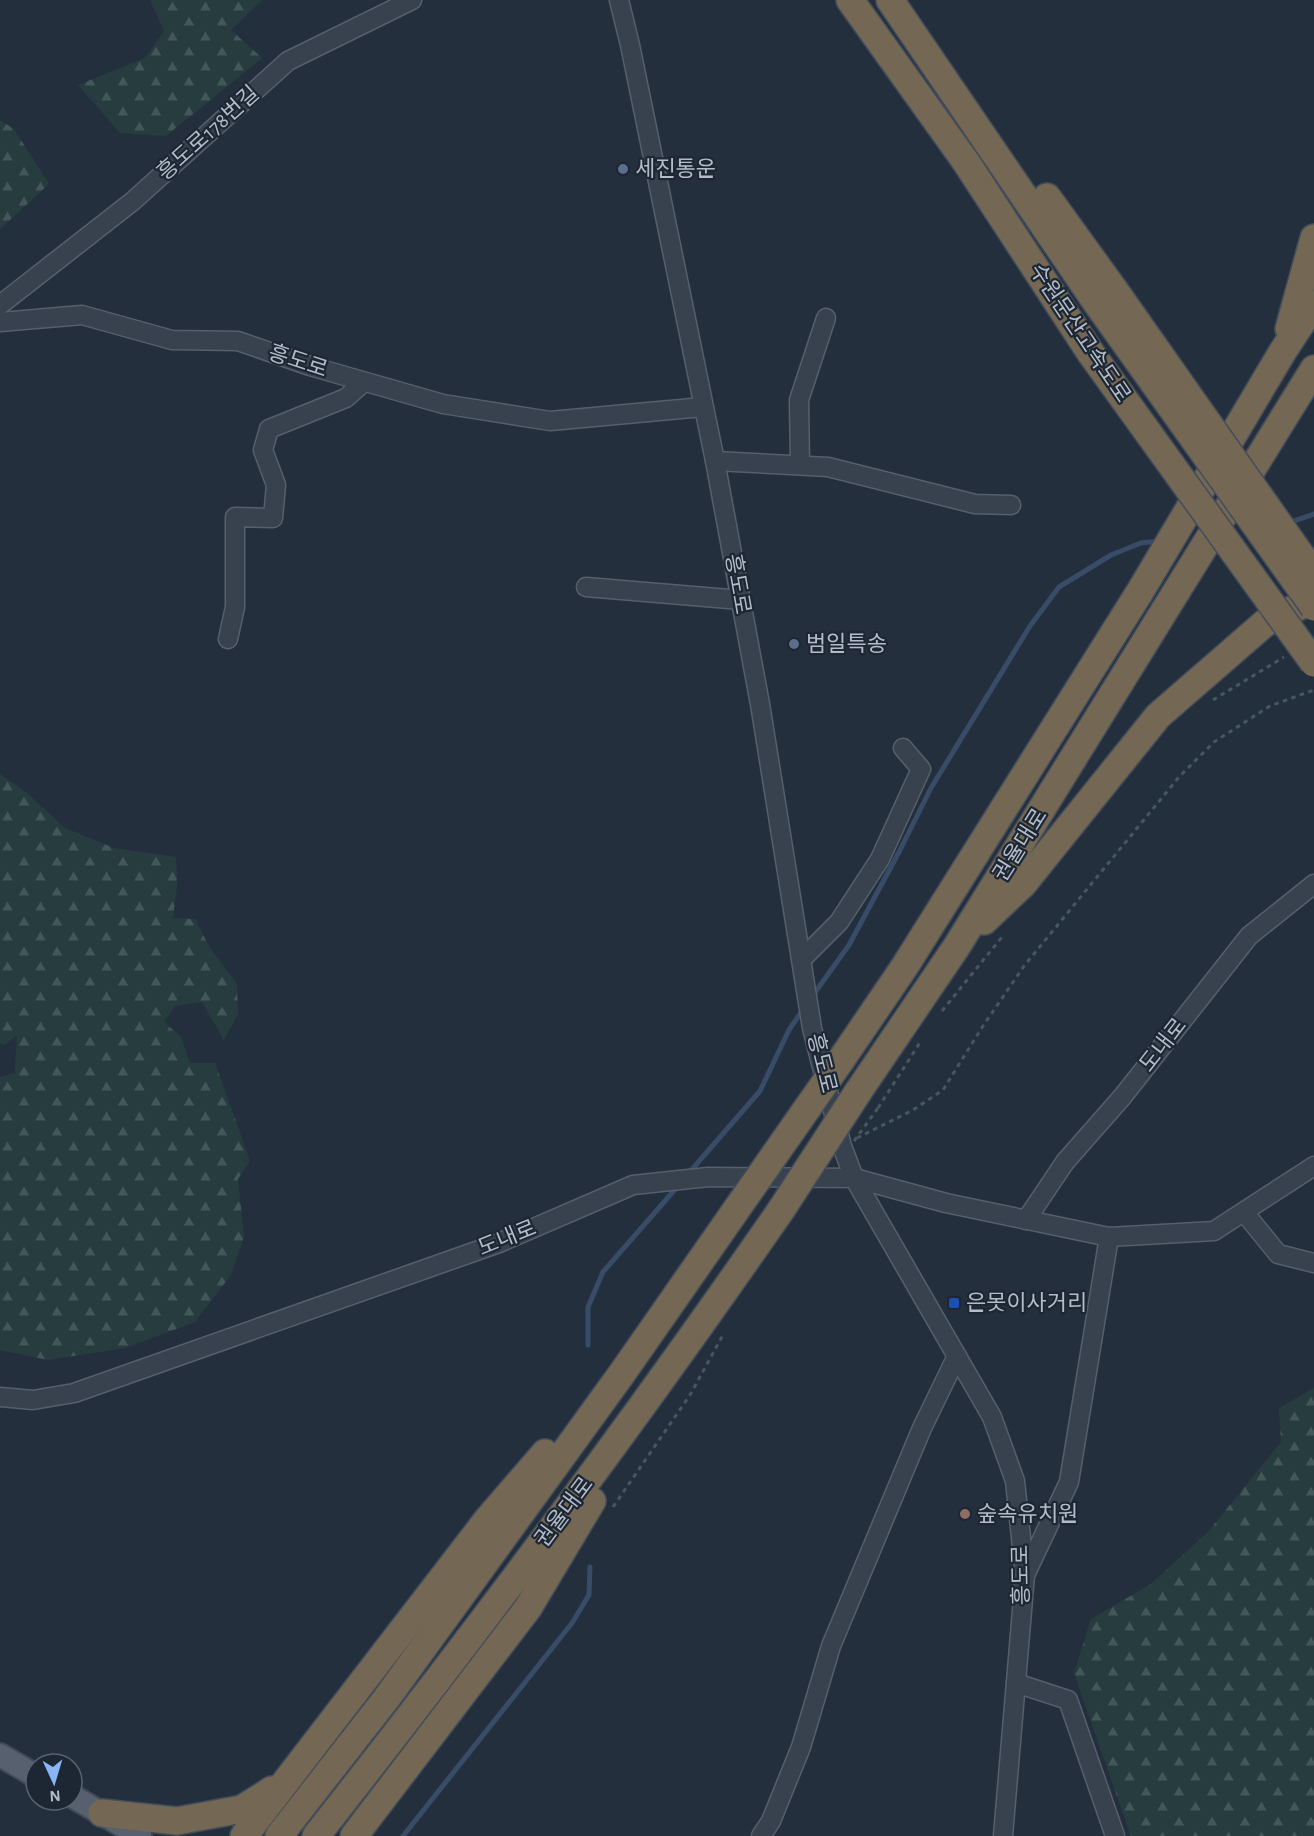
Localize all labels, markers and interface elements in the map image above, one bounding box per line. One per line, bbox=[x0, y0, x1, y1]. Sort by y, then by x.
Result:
street label: 흥도로178번길 bbox=[152, 81, 263, 184]
place label: 세진통운 bbox=[635, 157, 716, 180]
marker: 세진통운 bbox=[616, 162, 630, 176]
street label: 수원문산고속도로 bbox=[1026, 259, 1135, 406]
street label: 흥도로 bbox=[266, 340, 331, 381]
street label: 흥도로 bbox=[722, 552, 755, 616]
place label: 범일특송 bbox=[806, 632, 887, 655]
marker: 범일특송 bbox=[787, 637, 801, 651]
street label: 권율대로 bbox=[988, 804, 1051, 885]
street label: 도내로 bbox=[1135, 1014, 1190, 1076]
street label: 흥도로 bbox=[804, 1031, 841, 1095]
street label: 도내로 bbox=[474, 1215, 539, 1260]
place label: 은못이사거리 bbox=[966, 1291, 1087, 1314]
marker: 은못이사거리 bbox=[947, 1296, 961, 1310]
street label: 권율대로 bbox=[530, 1472, 597, 1551]
place label: 숲속유치원 bbox=[977, 1502, 1078, 1525]
marker: 숲속유치원 bbox=[958, 1507, 972, 1521]
street label: 흥도로 bbox=[1008, 1544, 1033, 1606]
north arrow bbox=[24, 1752, 84, 1812]
text: N bbox=[49, 1788, 61, 1804]

